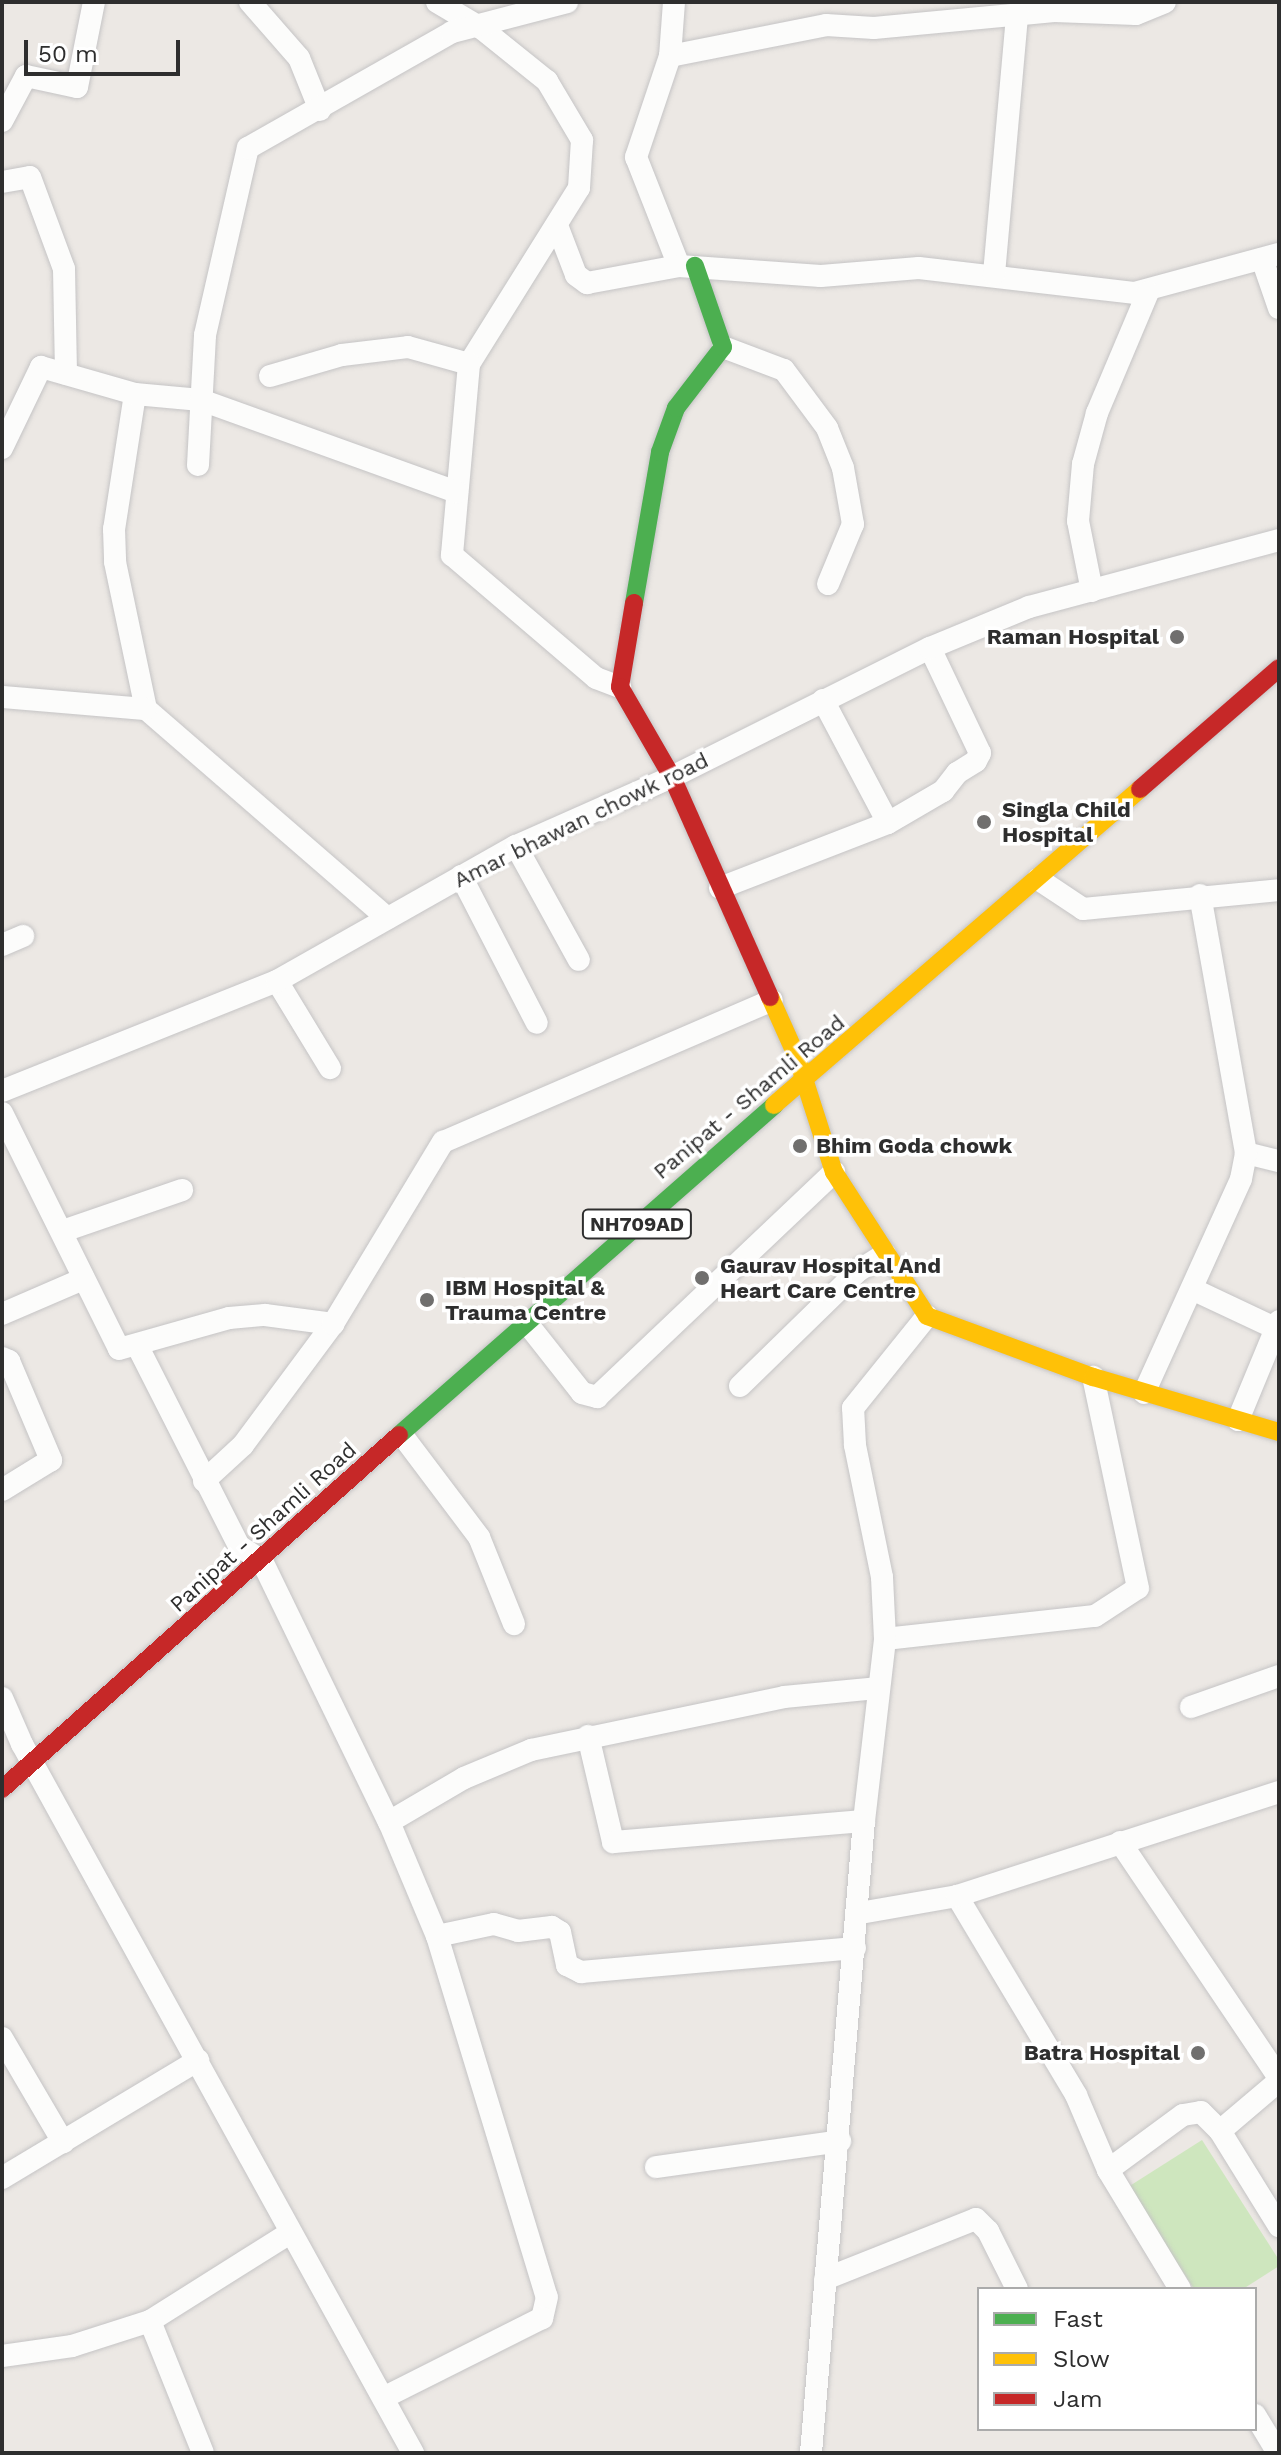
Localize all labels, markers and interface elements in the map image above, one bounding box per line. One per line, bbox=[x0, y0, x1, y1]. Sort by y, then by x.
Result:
scale bar bbox=[28, 24, 184, 74]
text: 50 m bbox=[38, 40, 98, 68]
place label: Raman Hospital bbox=[987, 624, 1159, 650]
marker: Raman Hospital bbox=[1166, 626, 1188, 648]
street label: Amar bhawan chowk road bbox=[449, 747, 713, 893]
place label: Singla Child Hospital bbox=[1002, 796, 1131, 848]
marker: Singla Child Hospital bbox=[973, 811, 995, 833]
street label: Panipat - Shamli Road bbox=[648, 1009, 850, 1185]
place label: Bhim Goda chowk bbox=[816, 1133, 1012, 1159]
marker: Bhim Goda chowk bbox=[791, 1137, 809, 1155]
road number: NH709AD bbox=[581, 1208, 693, 1240]
place label: Gaurav Hospital And Heart Care Centre bbox=[720, 1252, 942, 1304]
marker: Gaurav Hospital And Heart Care Centre bbox=[691, 1267, 713, 1289]
place label: IBM Hospital & Trauma Centre bbox=[445, 1274, 606, 1326]
marker: IBM Hospital & Trauma Centre bbox=[416, 1289, 438, 1311]
street label: Panipat - Shamli Road bbox=[164, 1436, 362, 1618]
place label: Batra Hospital bbox=[1024, 2040, 1180, 2066]
marker: Batra Hospital bbox=[1187, 2042, 1209, 2064]
legend bbox=[977, 2287, 1257, 2431]
text: Fast bbox=[1053, 2305, 1103, 2333]
text: Slow bbox=[1053, 2345, 1110, 2373]
text: Jam bbox=[1053, 2385, 1103, 2413]

